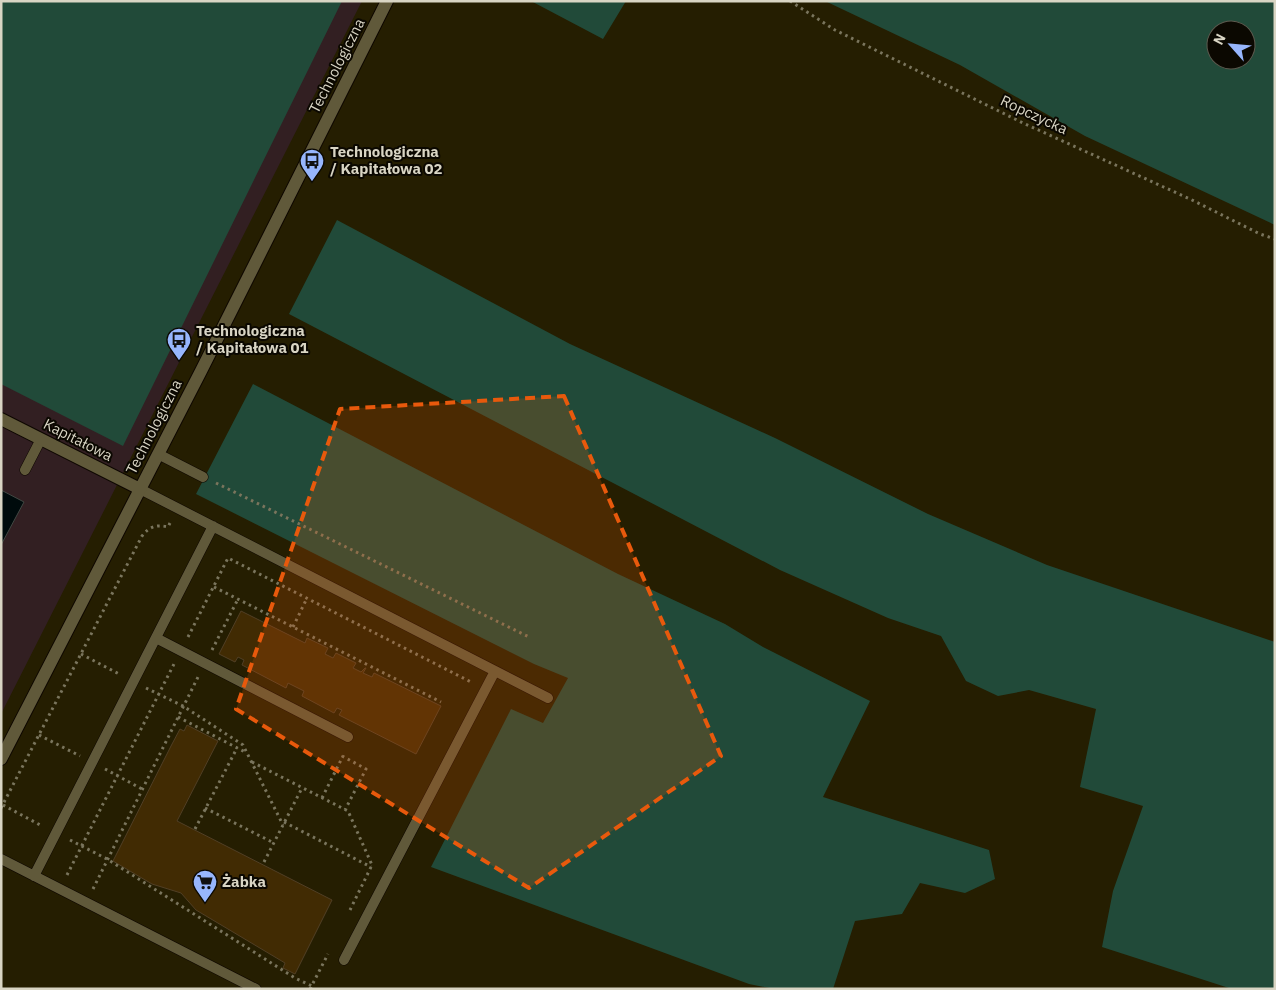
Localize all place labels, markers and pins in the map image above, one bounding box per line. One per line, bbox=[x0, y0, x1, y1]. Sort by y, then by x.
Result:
place label: Technologiczna / Kapitałowa 02 bbox=[330, 142, 442, 178]
bus stop icon: Technologiczna / Kapitałowa 02 bbox=[299, 148, 325, 182]
place label: Technologiczna / Kapitałowa 01 bbox=[196, 321, 308, 357]
bus stop icon: Technologiczna / Kapitałowa 01 bbox=[166, 327, 192, 361]
supermarket icon: Żabka bbox=[192, 869, 218, 903]
place label: Żabka bbox=[222, 872, 266, 891]

